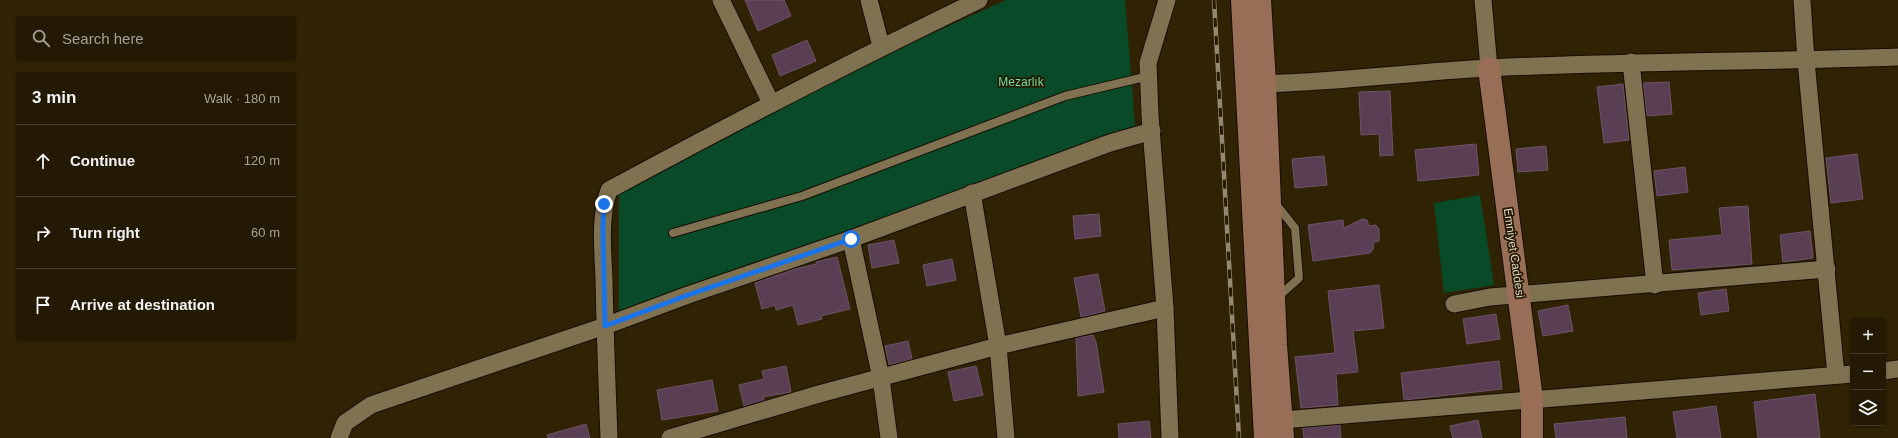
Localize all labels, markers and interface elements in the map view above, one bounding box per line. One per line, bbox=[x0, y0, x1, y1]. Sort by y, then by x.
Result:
search box bbox=[16, 16, 296, 60]
icon: search bbox=[30, 27, 52, 49]
text: Search here bbox=[62, 30, 144, 47]
park label: Mezarlık bbox=[998, 75, 1045, 89]
text: 3 min bbox=[32, 88, 76, 107]
text: Walk · 180 m bbox=[204, 91, 280, 106]
icon: ahead bbox=[32, 150, 54, 172]
text: Continue bbox=[70, 152, 135, 169]
text: 120 m bbox=[244, 153, 280, 168]
route end bbox=[595, 195, 613, 213]
street label: Emniyet Caddesi bbox=[1501, 207, 1527, 299]
icon: right bbox=[32, 222, 54, 244]
text: Turn right bbox=[70, 224, 140, 241]
text: 60 m bbox=[251, 225, 280, 240]
route start bbox=[842, 230, 860, 248]
icon: arrive bbox=[32, 294, 54, 316]
text: Arrive at destination bbox=[70, 296, 215, 313]
map controls bbox=[1850, 318, 1886, 426]
button: + bbox=[1850, 318, 1886, 354]
button: − bbox=[1850, 354, 1886, 390]
button: layers bbox=[1850, 390, 1886, 426]

